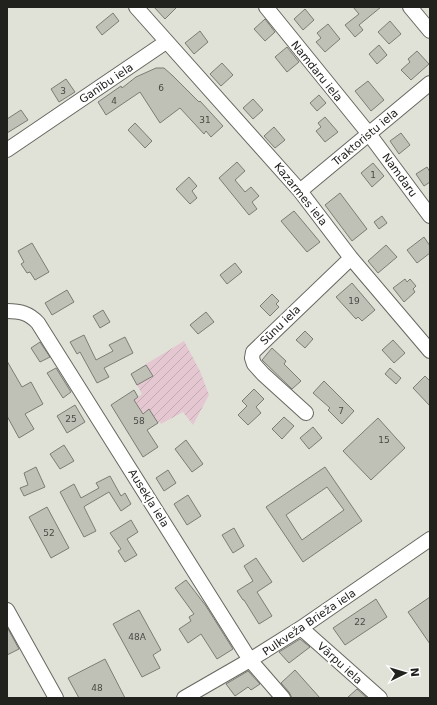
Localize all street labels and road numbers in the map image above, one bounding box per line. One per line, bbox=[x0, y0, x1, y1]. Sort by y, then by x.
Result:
street label: Namdaru iela bbox=[288, 38, 345, 104]
street label: Ganību iela bbox=[77, 61, 136, 106]
street label: Traktoristu iela bbox=[329, 106, 401, 169]
street label: Namdaru bbox=[379, 151, 420, 200]
street label: Kazarmes iela bbox=[271, 160, 330, 228]
street label: Sūnu iela bbox=[257, 303, 303, 348]
street label: Ausekļa iela bbox=[126, 467, 172, 530]
street label: Pulkveža Brieža iela bbox=[260, 586, 358, 658]
street label: Vārpu iela bbox=[315, 640, 365, 687]

